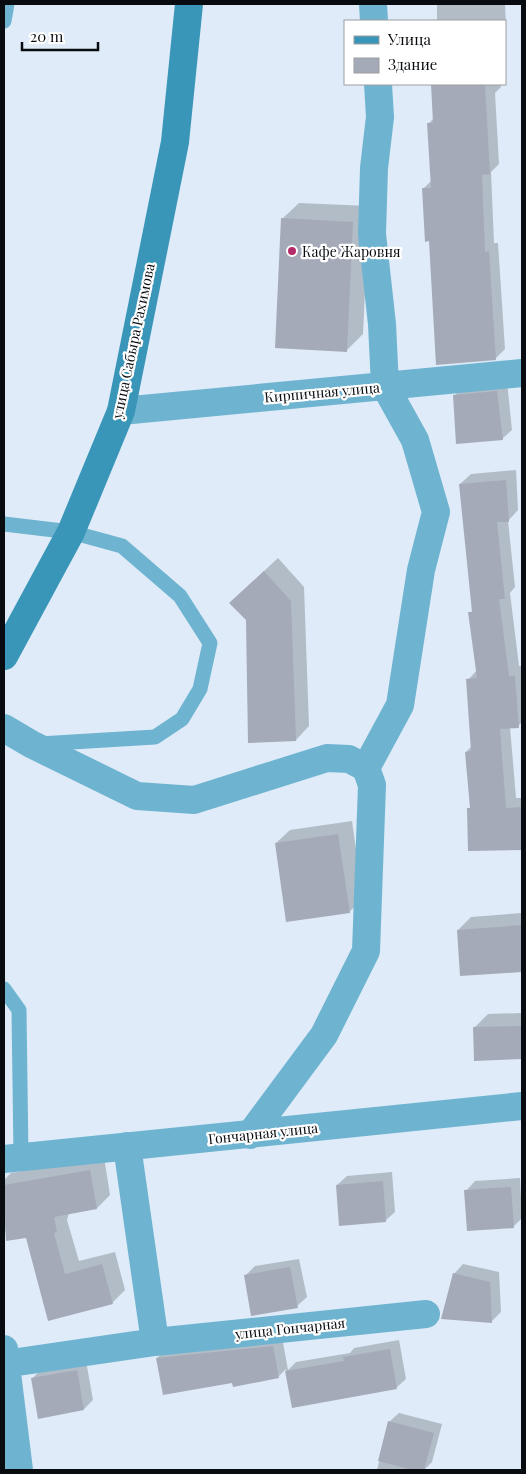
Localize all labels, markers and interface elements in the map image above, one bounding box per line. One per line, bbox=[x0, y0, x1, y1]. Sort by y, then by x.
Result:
scale bar bbox=[22, 20, 99, 52]
legend bbox=[344, 20, 506, 85]
text: 20 m bbox=[30, 26, 64, 46]
text: Улица bbox=[387, 29, 431, 49]
text: Здание bbox=[388, 54, 437, 74]
place label: Кафе Жаровня bbox=[302, 242, 401, 261]
marker: Кафе Жаровня bbox=[286, 245, 298, 257]
street label: улица Сабыра Рахимова bbox=[107, 262, 159, 421]
street label: Кирпичная улица bbox=[263, 377, 381, 407]
street label: Гончарная улица bbox=[207, 1118, 319, 1148]
street label: улица Гончарная bbox=[233, 1313, 346, 1343]

